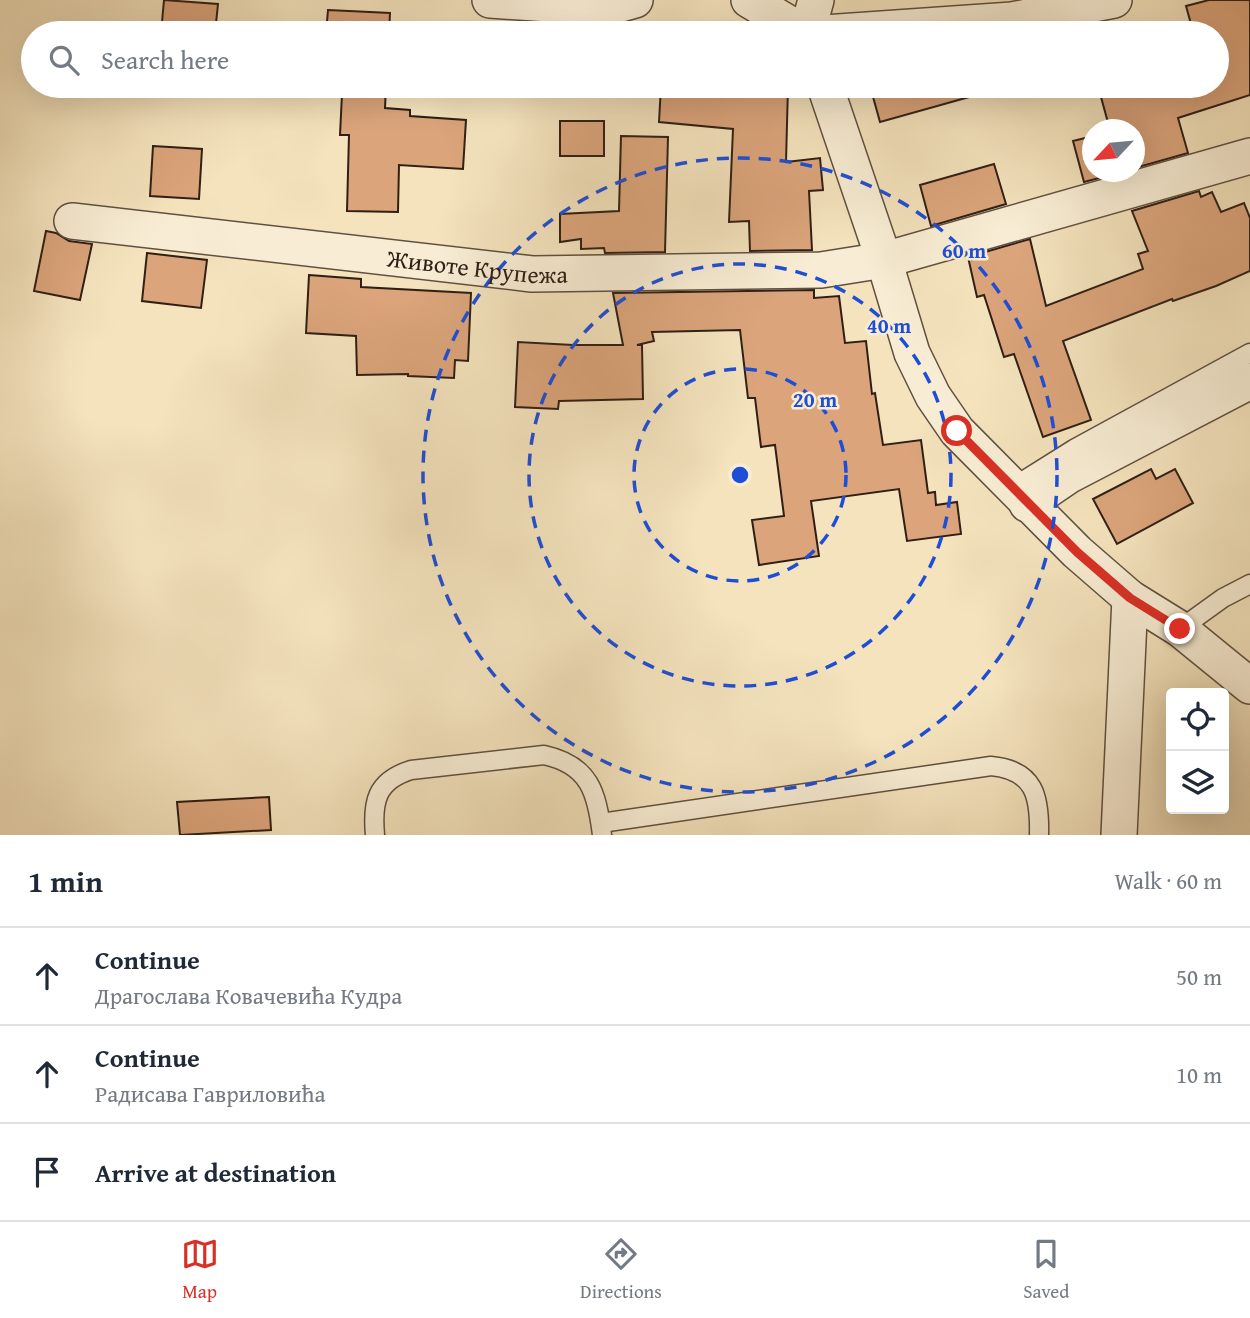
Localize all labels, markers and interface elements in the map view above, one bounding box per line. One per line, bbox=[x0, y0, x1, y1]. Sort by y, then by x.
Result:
search box bbox=[21, 21, 1229, 98]
text: Search here bbox=[101, 40, 229, 79]
icon: search bbox=[45, 41, 83, 79]
north arrow bbox=[1082, 119, 1145, 182]
text: 60 m bbox=[942, 235, 986, 266]
street label: Животе Крупежа bbox=[384, 240, 569, 292]
text: 40 m bbox=[867, 310, 911, 341]
text: 20 m bbox=[793, 384, 837, 415]
route start bbox=[941, 415, 972, 446]
centre of rings bbox=[728, 463, 752, 487]
route end bbox=[1164, 613, 1195, 644]
map controls bbox=[1166, 688, 1229, 814]
button: locate bbox=[1166, 688, 1229, 751]
button: layers bbox=[1166, 751, 1229, 814]
text: 1 min bbox=[28, 859, 103, 903]
text: Walk · 60 m bbox=[1114, 864, 1222, 897]
text: Continue bbox=[95, 940, 200, 979]
icon: ahead bbox=[28, 957, 66, 995]
text: 50 m bbox=[1176, 960, 1222, 993]
text: Драгослава Ковачевића Кудра bbox=[95, 979, 402, 1012]
text: Continue bbox=[95, 1038, 200, 1077]
icon: ahead bbox=[28, 1055, 66, 1093]
text: 10 m bbox=[1176, 1058, 1222, 1091]
text: Радисава Гавриловића bbox=[95, 1077, 325, 1110]
icon: arrive bbox=[28, 1153, 66, 1191]
text: Arrive at destination bbox=[95, 1153, 336, 1192]
tab: Map bbox=[181, 1235, 219, 1305]
tab: Directions bbox=[580, 1235, 662, 1305]
tab: Saved bbox=[1023, 1235, 1069, 1305]

